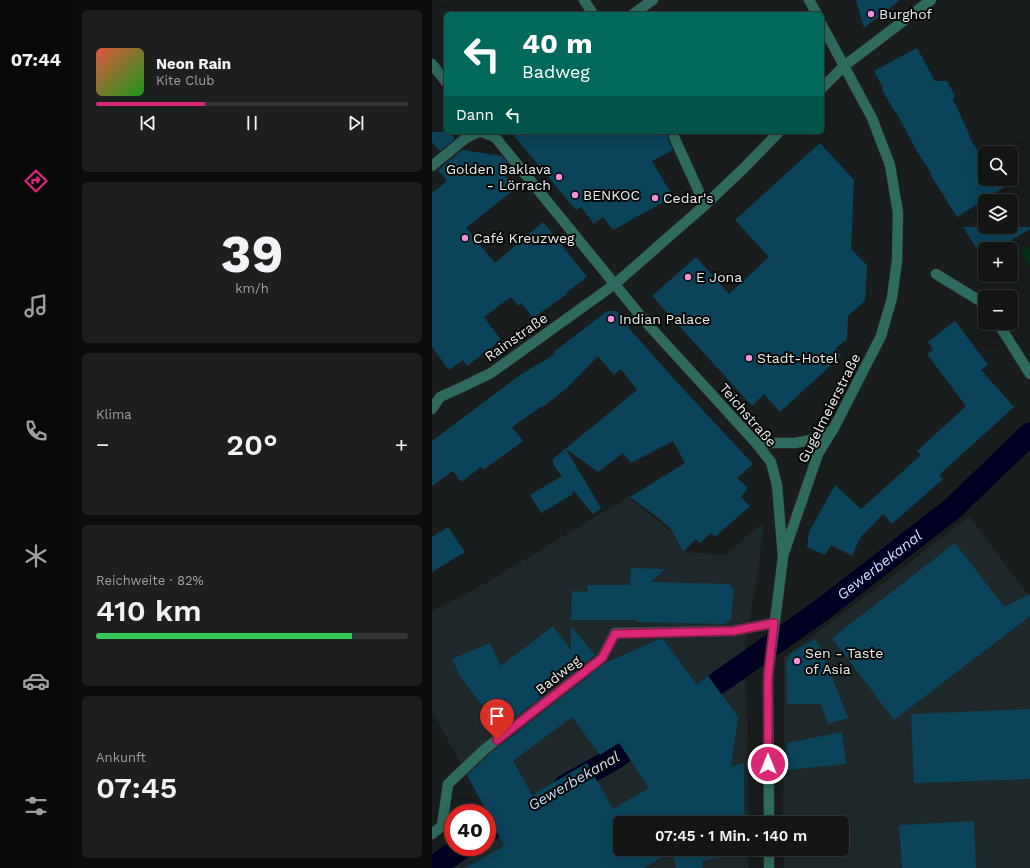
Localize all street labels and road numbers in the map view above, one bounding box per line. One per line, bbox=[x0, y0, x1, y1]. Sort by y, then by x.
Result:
street label: Rainstraße bbox=[481, 310, 551, 364]
street label: Gugelmeierstraße bbox=[794, 351, 864, 465]
street label: Teichstraße bbox=[716, 380, 780, 450]
street label: Badweg bbox=[532, 652, 584, 698]

